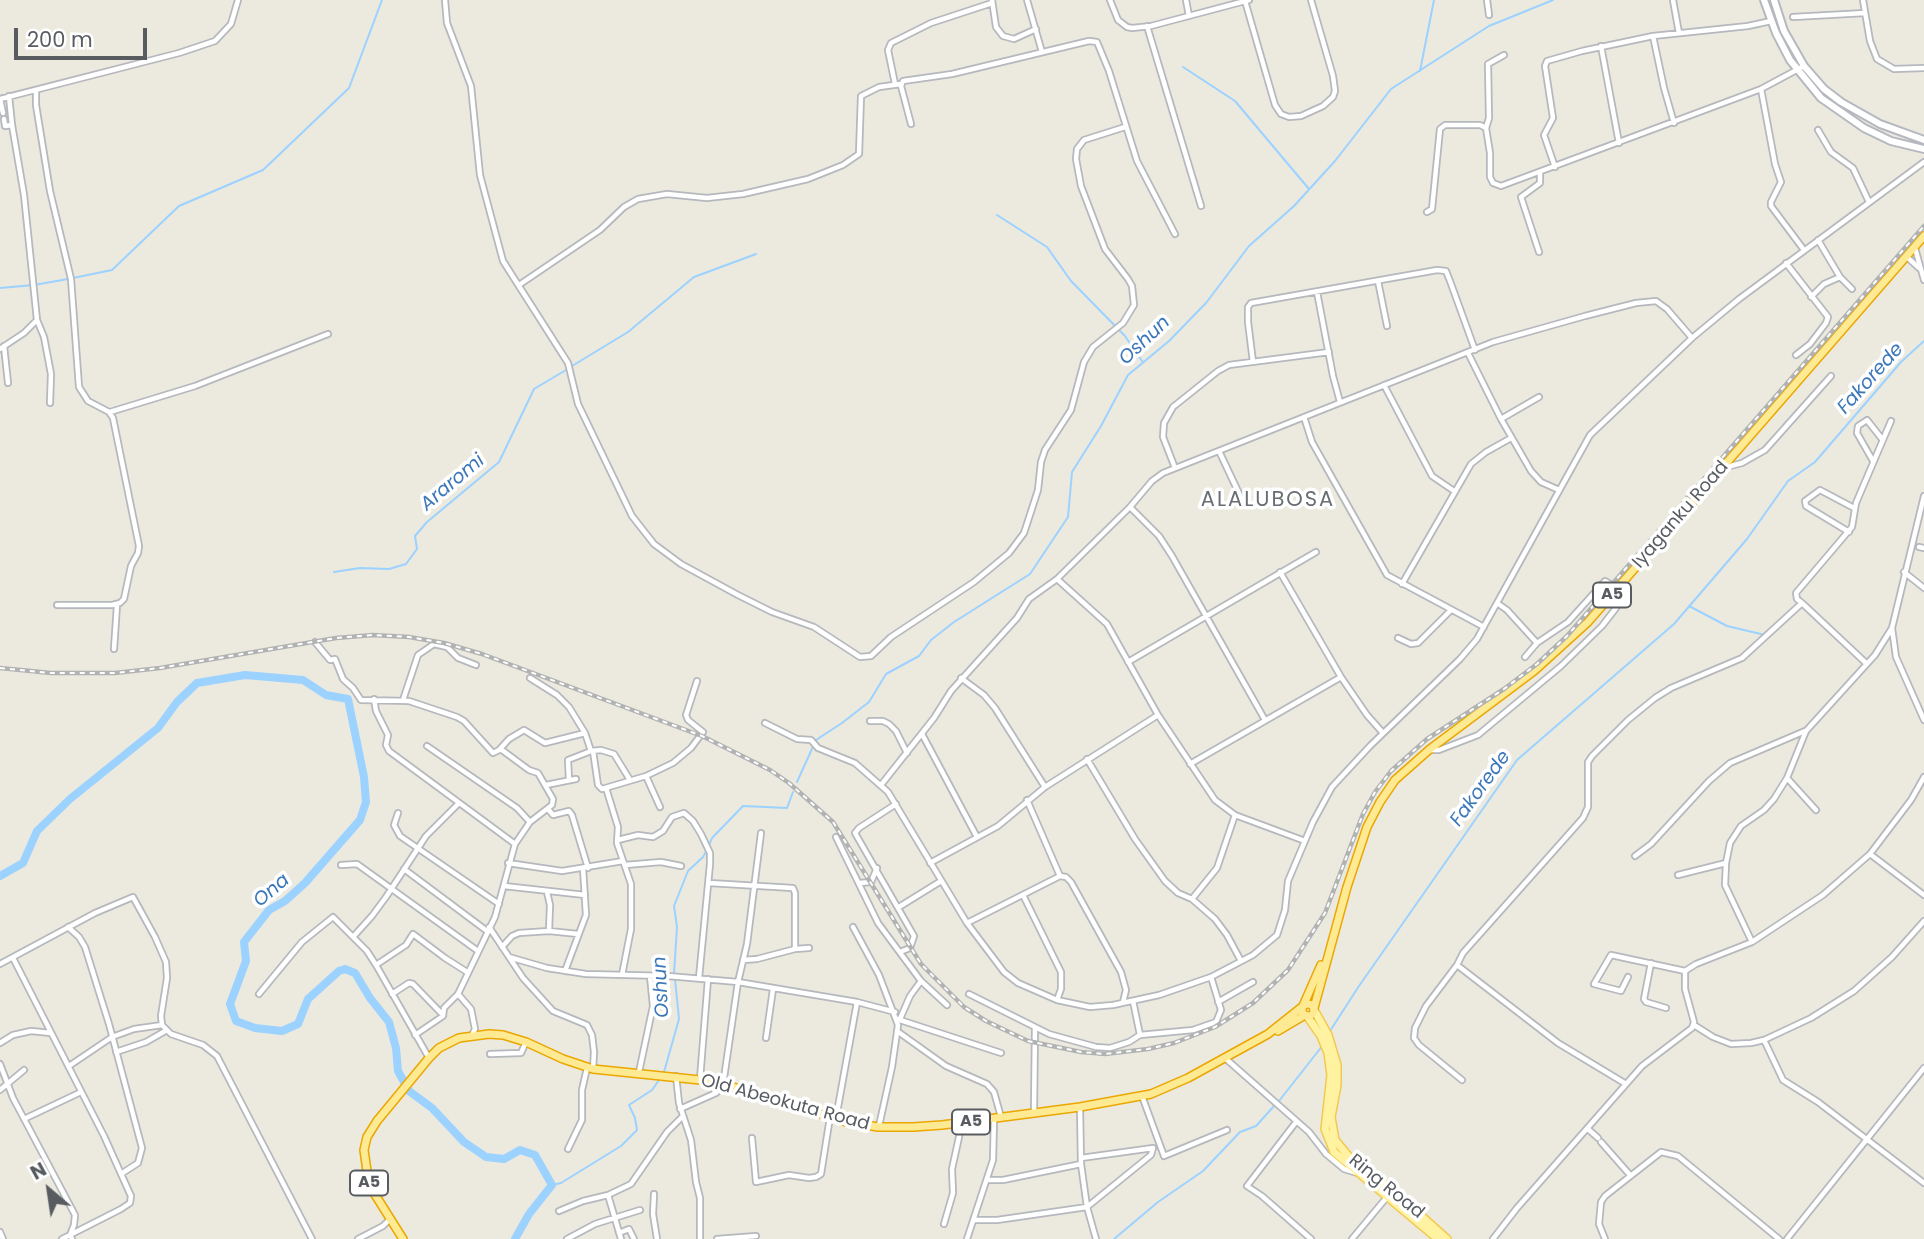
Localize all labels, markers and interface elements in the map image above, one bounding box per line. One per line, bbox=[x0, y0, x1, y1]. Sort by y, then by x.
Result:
scale bar bbox=[18, 14, 150, 58]
text: 200 m bbox=[27, 25, 93, 54]
water label: Oshun bbox=[1115, 312, 1175, 370]
water label: Fakorede bbox=[1833, 339, 1909, 419]
water label: Araromi bbox=[416, 450, 490, 516]
street label: Iyaganku Road bbox=[1629, 457, 1733, 573]
district label: ALALUBOSA bbox=[1202, 488, 1334, 514]
road number: A5 bbox=[1593, 582, 1631, 608]
water label: Fakorede bbox=[1446, 747, 1516, 831]
water label: Ona bbox=[249, 869, 295, 913]
water label: Oshun bbox=[649, 956, 675, 1018]
street label: Old Abeokuta Road bbox=[698, 1070, 872, 1136]
road number: A5 bbox=[952, 1110, 990, 1134]
street label: Ring Road bbox=[1344, 1150, 1428, 1224]
north arrow bbox=[14, 1155, 84, 1225]
text: N bbox=[26, 1156, 51, 1186]
road number: A5 bbox=[350, 1170, 388, 1196]

